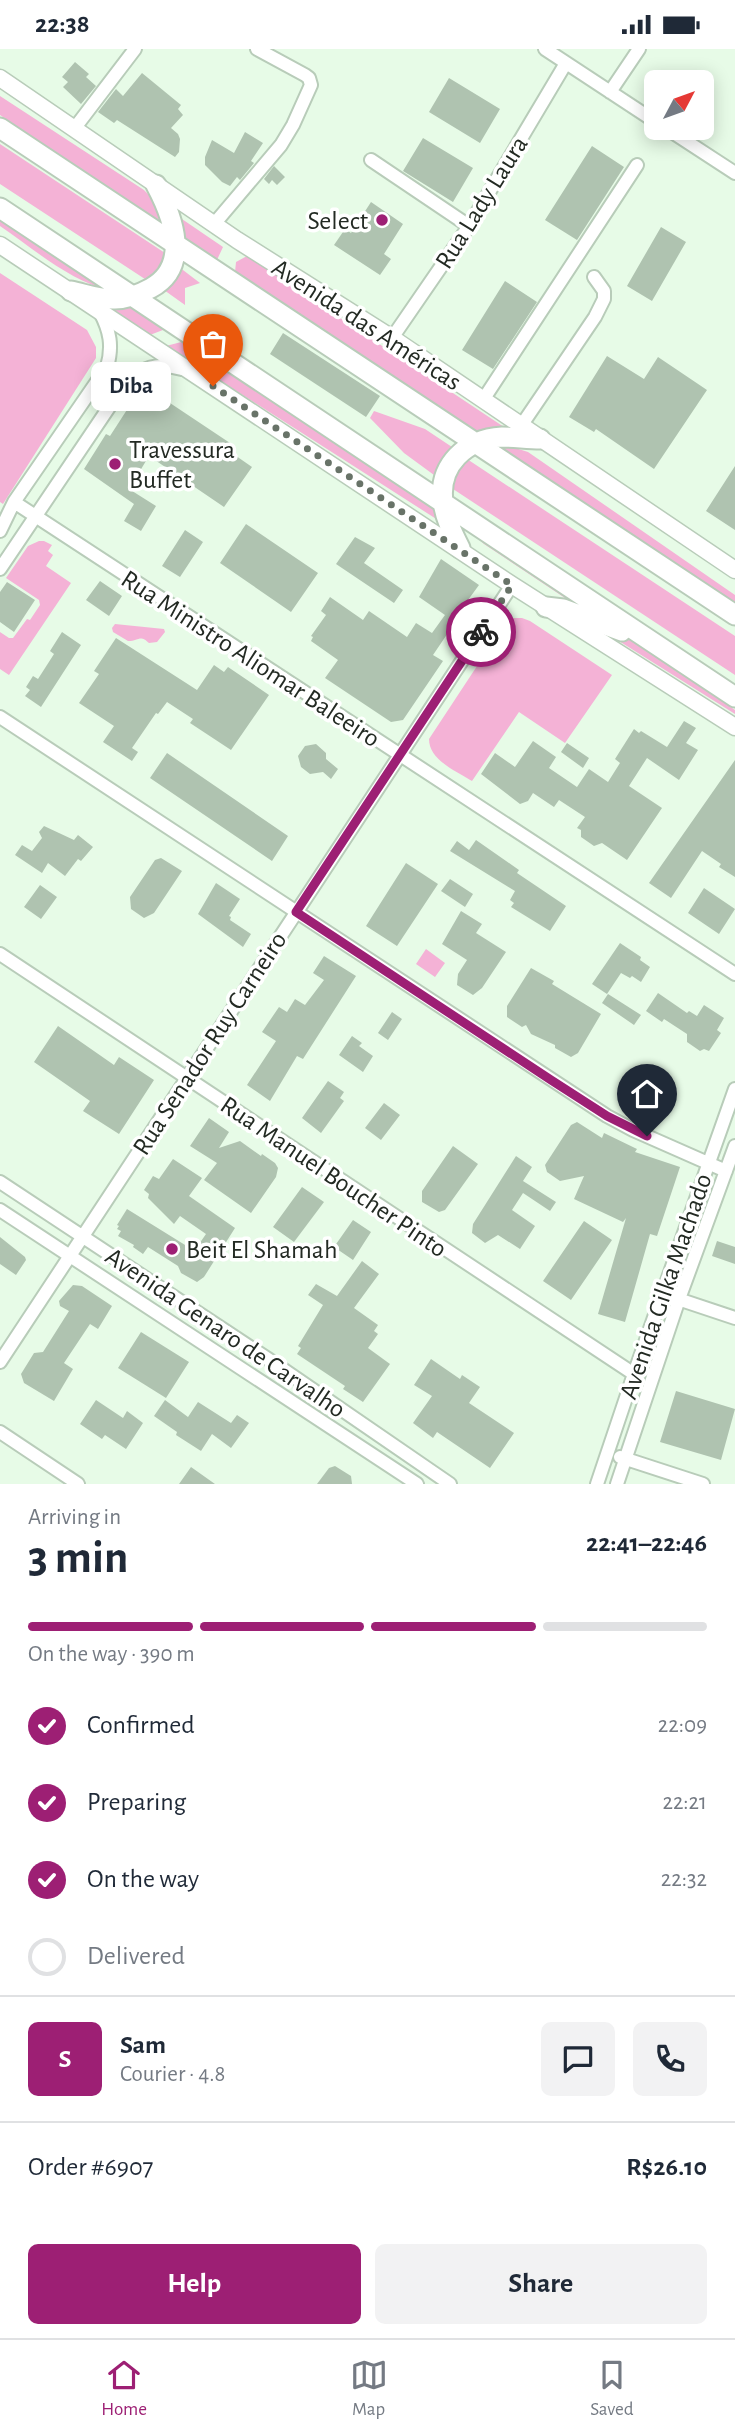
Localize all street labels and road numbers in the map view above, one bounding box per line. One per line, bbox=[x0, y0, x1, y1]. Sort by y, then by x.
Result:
street label: Rua Lady Laura bbox=[431, 132, 533, 273]
street label: Avenida das Américas bbox=[267, 254, 466, 396]
street label: Rua Ministro Aliomar Baleeiro bbox=[116, 566, 384, 752]
street label: Rua Senador Ruy Carneiro bbox=[128, 927, 292, 1160]
street label: Rua Manuel Boucher Pinto bbox=[216, 1091, 451, 1262]
street label: Avenida Gilka Machado bbox=[615, 1170, 717, 1402]
street label: Avenida Genaro de Carvalho bbox=[101, 1243, 350, 1423]

